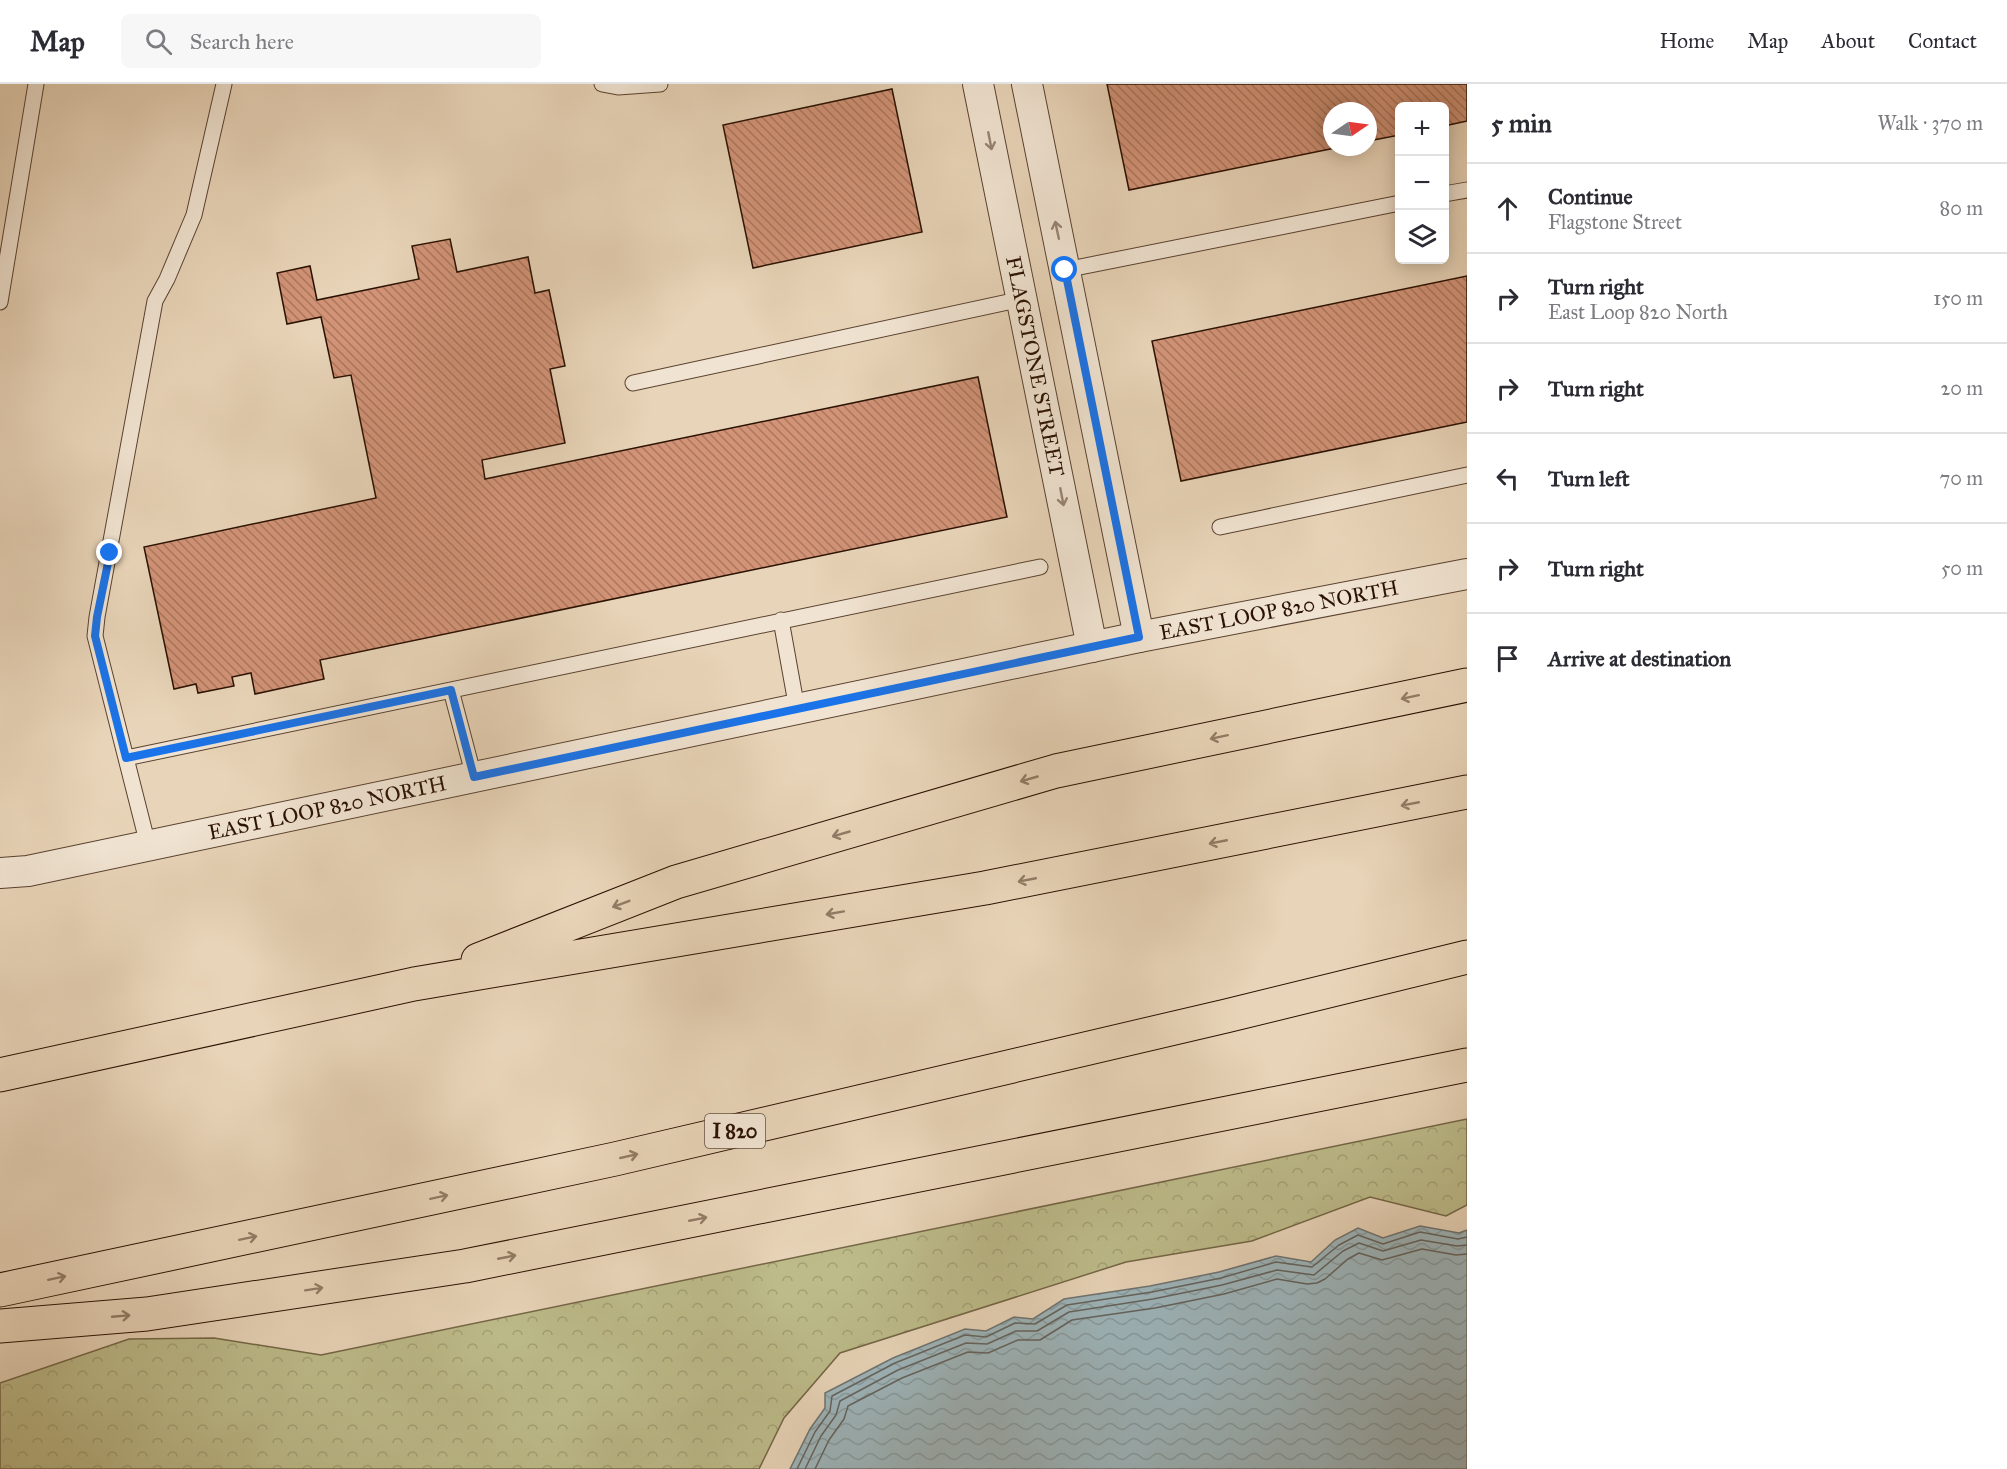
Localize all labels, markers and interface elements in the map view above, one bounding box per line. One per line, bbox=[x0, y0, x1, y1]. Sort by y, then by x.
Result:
search box bbox=[121, 14, 541, 68]
text: Map bbox=[30, 24, 85, 59]
icon: search bbox=[142, 25, 175, 58]
text: Search here bbox=[190, 28, 294, 55]
text: Home bbox=[1659, 28, 1714, 54]
text: Map bbox=[1747, 28, 1788, 54]
text: About bbox=[1821, 28, 1875, 54]
text: Contact bbox=[1908, 28, 1977, 54]
north arrow bbox=[1323, 102, 1377, 156]
map controls bbox=[1395, 102, 1449, 264]
button: + bbox=[1395, 102, 1449, 156]
text: 5 min bbox=[1491, 107, 1552, 139]
text: Walk · 370 m bbox=[1877, 111, 1983, 135]
one-way arrow bbox=[985, 131, 996, 151]
button: − bbox=[1395, 156, 1449, 210]
text: Continue bbox=[1548, 183, 1633, 210]
icon: ahead bbox=[1491, 192, 1524, 225]
text: 80 m bbox=[1940, 196, 1983, 220]
button: layers bbox=[1395, 210, 1449, 264]
text: Flagstone Street bbox=[1548, 210, 1682, 234]
one-way arrow bbox=[1051, 221, 1062, 240]
street label: FLAGSTONE STREET bbox=[1000, 254, 1070, 479]
route start bbox=[1051, 256, 1077, 282]
text: Turn right bbox=[1548, 273, 1644, 300]
icon: right bbox=[1491, 282, 1524, 315]
text: 150 m bbox=[1933, 286, 1983, 310]
text: East Loop 820 North bbox=[1548, 300, 1728, 324]
icon: right bbox=[1491, 372, 1524, 405]
text: Turn right bbox=[1548, 375, 1644, 402]
text: 20 m bbox=[1940, 376, 1983, 400]
icon: left bbox=[1491, 462, 1524, 495]
text: Turn left bbox=[1548, 465, 1630, 492]
text: 70 m bbox=[1940, 466, 1983, 490]
one-way arrow bbox=[1056, 487, 1068, 506]
route end bbox=[96, 539, 122, 565]
icon: right bbox=[1491, 552, 1524, 585]
text: Turn right bbox=[1548, 555, 1644, 582]
text: 50 m bbox=[1941, 556, 1983, 580]
street label: EAST LOOP 820 NORTH bbox=[1157, 574, 1401, 646]
icon: arrive bbox=[1491, 642, 1524, 675]
text: Arrive at destination bbox=[1548, 645, 1731, 672]
one-way arrow bbox=[1400, 692, 1420, 703]
one-way arrow bbox=[1210, 732, 1229, 743]
street label: EAST LOOP 820 NORTH bbox=[206, 770, 449, 846]
one-way arrow bbox=[1019, 774, 1038, 785]
one-way arrow bbox=[1400, 799, 1420, 810]
one-way arrow bbox=[832, 829, 851, 840]
one-way arrow bbox=[1209, 837, 1229, 848]
one-way arrow bbox=[1018, 875, 1037, 886]
one-way arrow bbox=[612, 899, 631, 910]
one-way arrow bbox=[826, 908, 845, 919]
road number: I 820 bbox=[705, 1114, 765, 1148]
one-way arrow bbox=[620, 1149, 639, 1161]
one-way arrow bbox=[429, 1190, 448, 1202]
one-way arrow bbox=[687, 1213, 707, 1224]
one-way arrow bbox=[238, 1231, 257, 1243]
one-way arrow bbox=[496, 1251, 516, 1262]
one-way arrow bbox=[47, 1272, 67, 1283]
one-way arrow bbox=[304, 1283, 323, 1294]
one-way arrow bbox=[111, 1310, 131, 1321]

